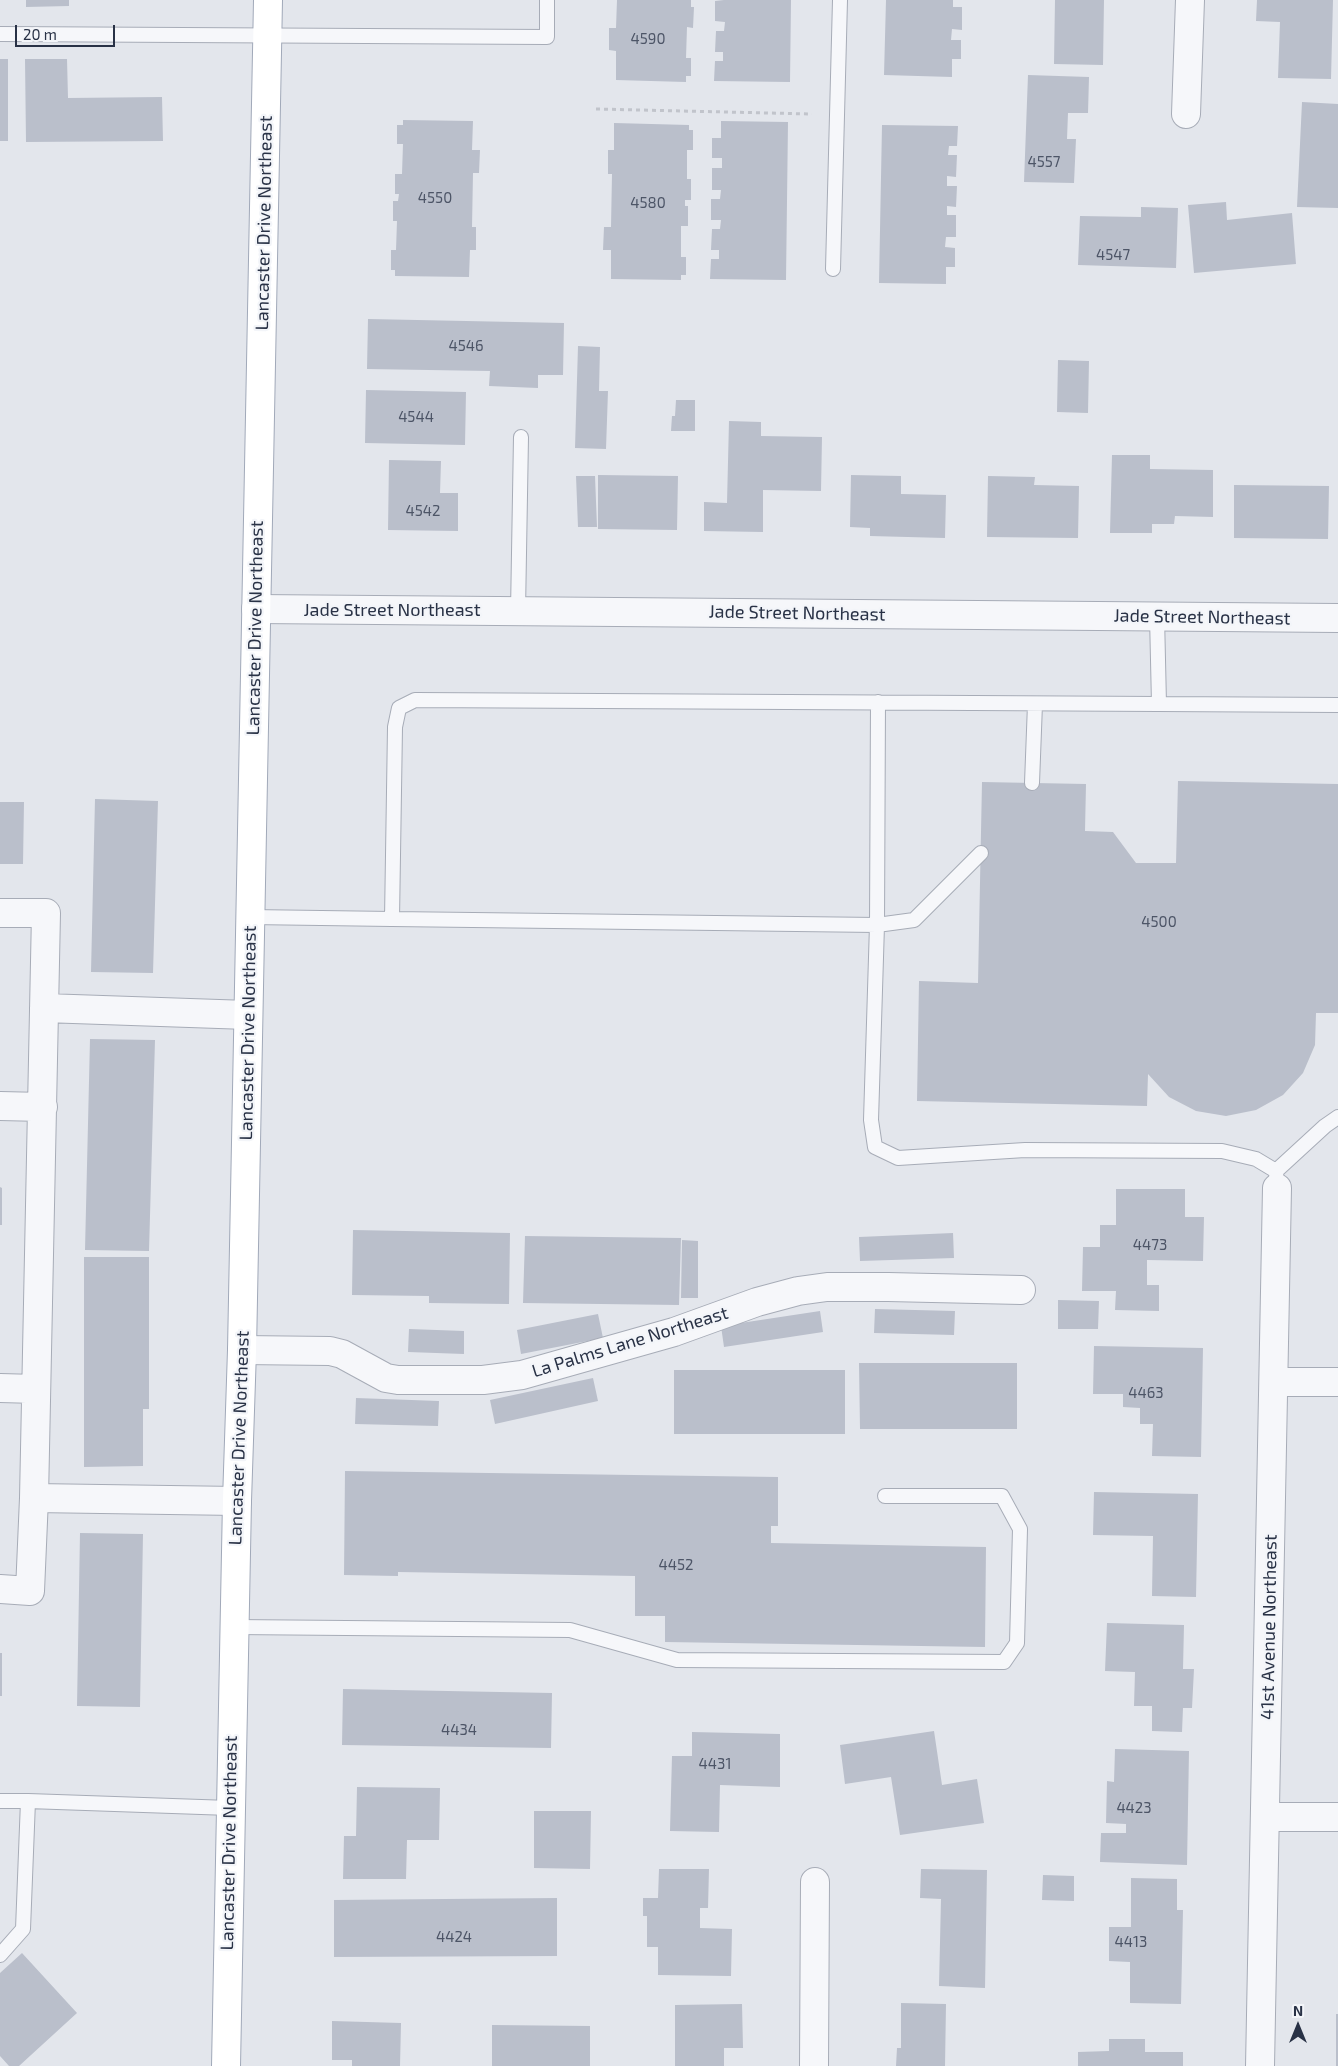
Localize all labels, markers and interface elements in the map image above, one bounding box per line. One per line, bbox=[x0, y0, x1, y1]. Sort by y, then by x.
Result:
scale bar bbox=[18, 15, 118, 47]
text: 20 m bbox=[23, 25, 57, 43]
house number: 4590 bbox=[631, 30, 665, 48]
street label: Lancaster Drive Northeast bbox=[251, 115, 277, 331]
house number: 4557 bbox=[1028, 153, 1060, 171]
house number: 4550 bbox=[418, 189, 452, 207]
house number: 4580 bbox=[630, 194, 666, 212]
house number: 4547 bbox=[1096, 246, 1130, 264]
house number: 4546 bbox=[448, 337, 484, 355]
house number: 4544 bbox=[398, 408, 434, 426]
house number: 4542 bbox=[406, 502, 440, 520]
street label: Lancaster Drive Northeast bbox=[242, 520, 268, 736]
street label: Jade Street Northeast bbox=[303, 599, 481, 621]
street label: Jade Street Northeast bbox=[708, 601, 886, 625]
street label: Jade Street Northeast bbox=[1113, 605, 1291, 629]
house number: 4500 bbox=[1141, 913, 1177, 931]
street label: Lancaster Drive Northeast bbox=[235, 925, 261, 1141]
house number: 4473 bbox=[1133, 1236, 1167, 1254]
street label: La Palms Lane Northeast bbox=[529, 1302, 731, 1382]
street label: Lancaster Drive Northeast bbox=[224, 1330, 254, 1546]
house number: 4463 bbox=[1128, 1384, 1164, 1402]
street label: 41st Avenue Northeast bbox=[1257, 1534, 1281, 1720]
house number: 4452 bbox=[659, 1556, 693, 1574]
house number: 4434 bbox=[441, 1721, 477, 1739]
street label: Lancaster Drive Northeast bbox=[216, 1735, 242, 1951]
house number: 4431 bbox=[699, 1755, 731, 1773]
house number: 4423 bbox=[1116, 1799, 1152, 1817]
house number: 4424 bbox=[436, 1928, 472, 1946]
house number: 4413 bbox=[1115, 1933, 1147, 1951]
north arrow bbox=[1273, 2001, 1323, 2051]
text: N bbox=[1293, 2002, 1303, 2019]

